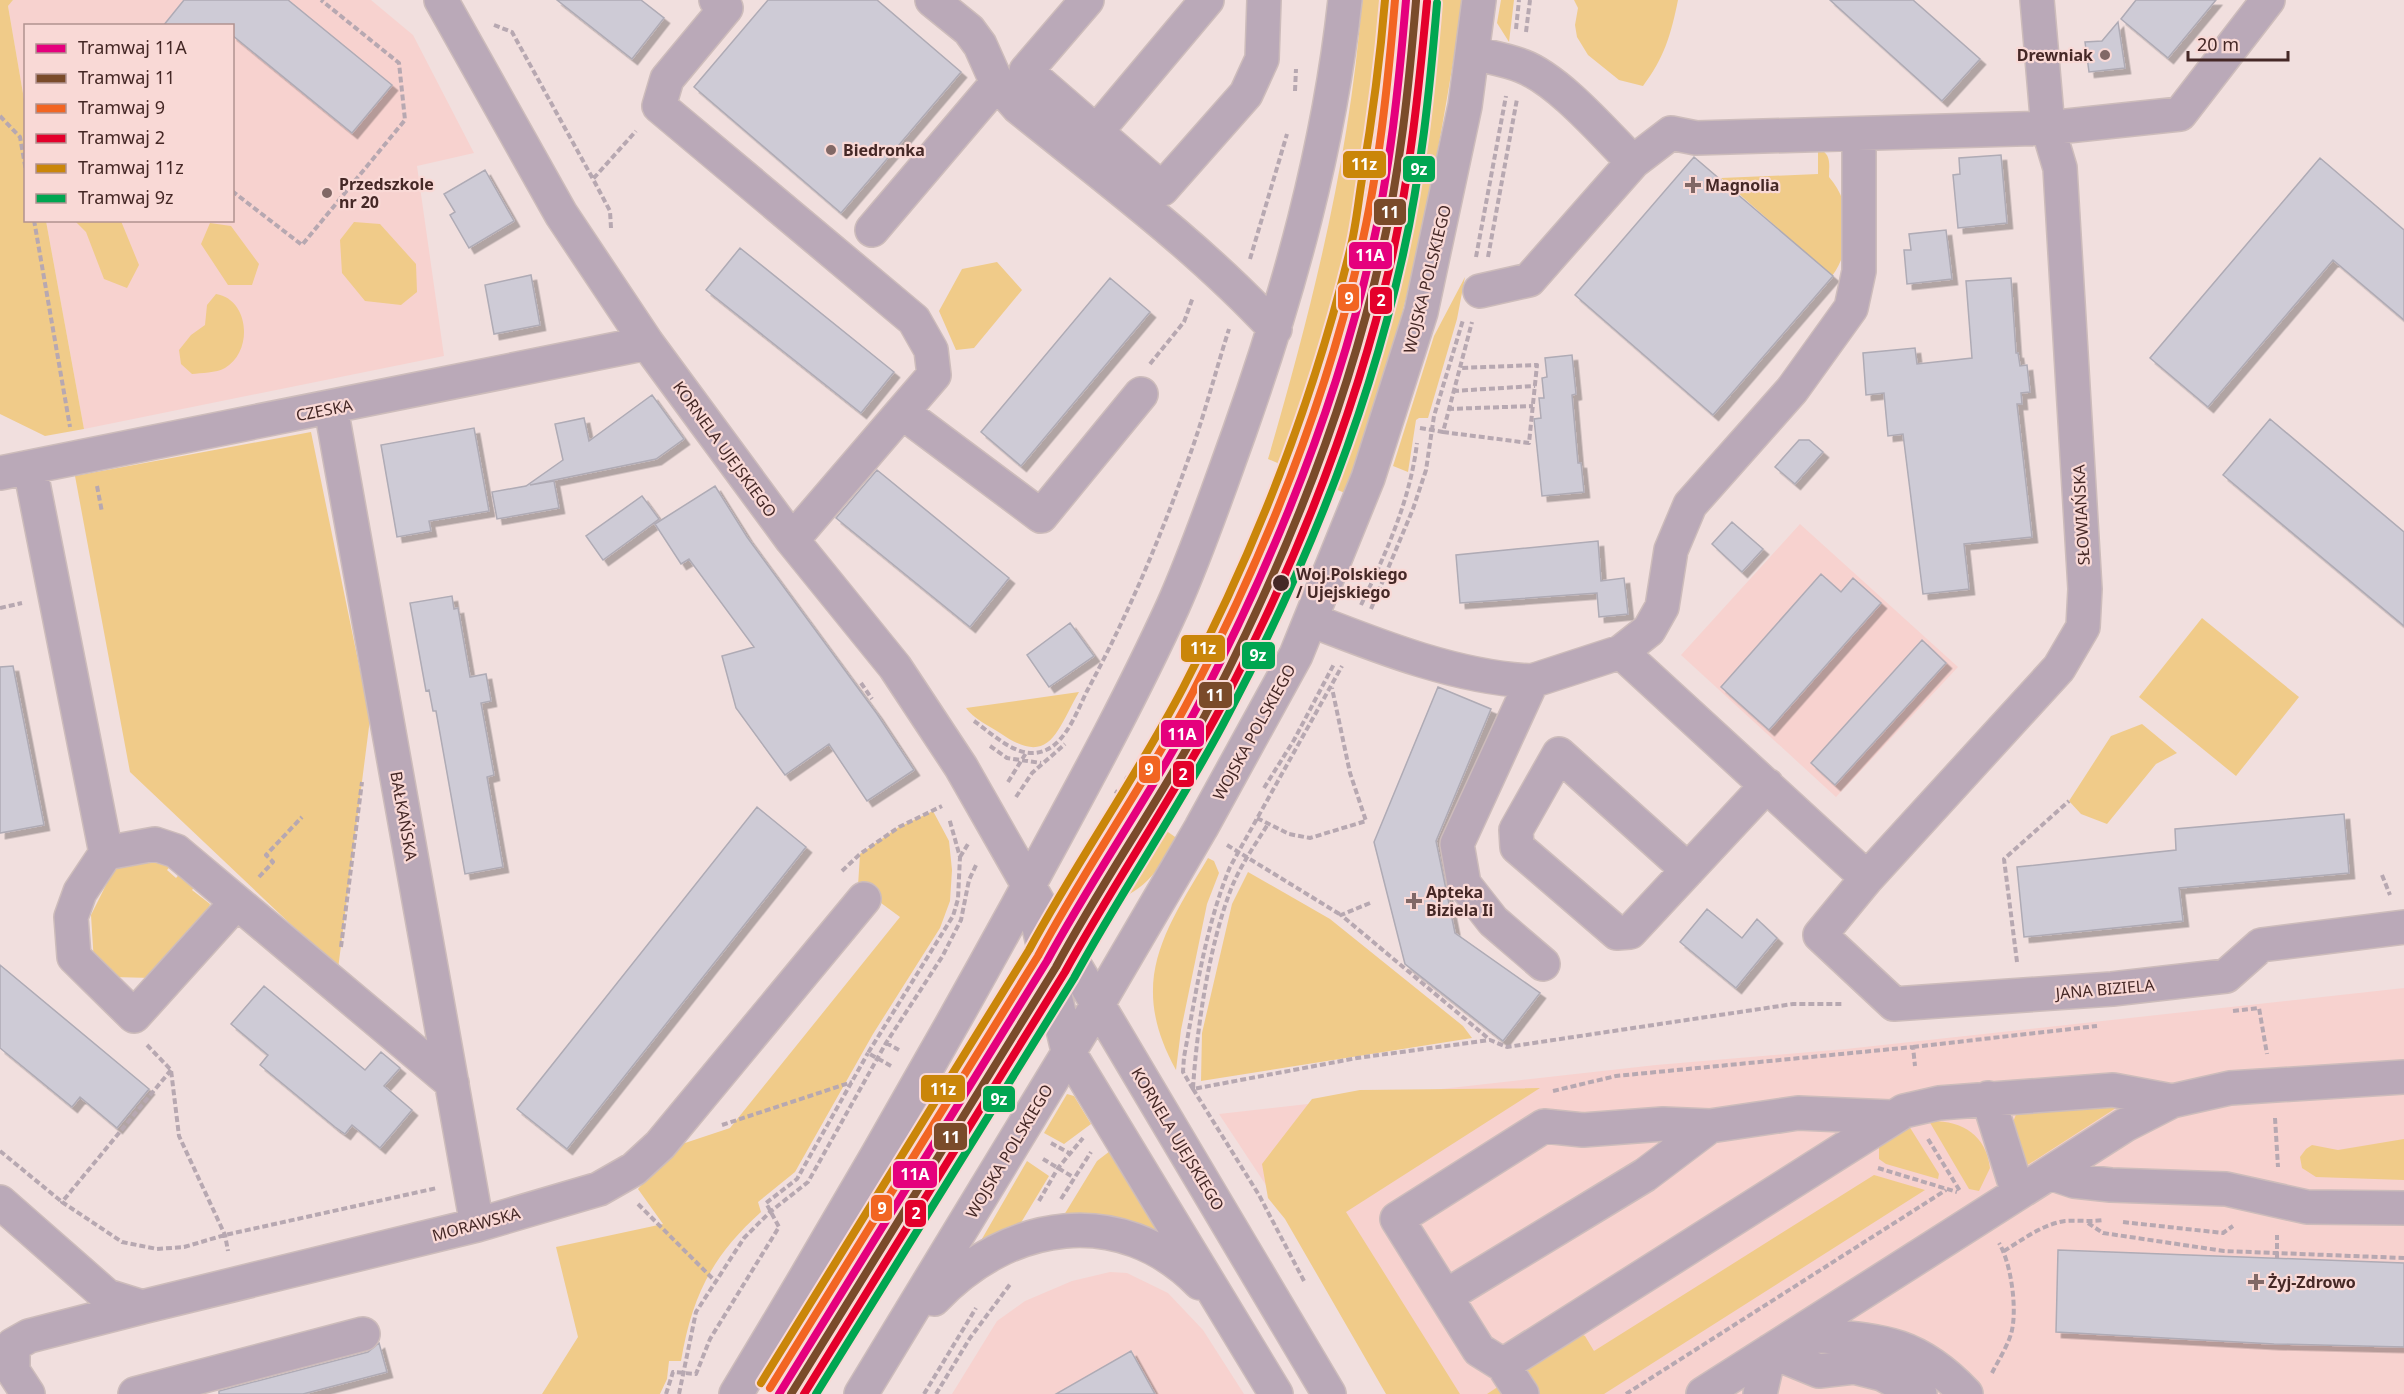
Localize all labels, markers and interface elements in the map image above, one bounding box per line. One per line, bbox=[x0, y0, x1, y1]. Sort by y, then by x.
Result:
legend bbox=[24, 24, 234, 222]
scale bar bbox=[2188, 24, 2288, 62]
text: 20 m bbox=[2197, 32, 2239, 56]
text: Tramwaj 11A bbox=[78, 35, 187, 59]
place label: Drewniak bbox=[2017, 44, 2093, 66]
marker: Drewniak bbox=[2098, 48, 2112, 62]
text: Tramwaj 11 bbox=[78, 65, 175, 89]
text: Tramwaj 9 bbox=[78, 95, 165, 119]
text: Tramwaj 2 bbox=[78, 125, 165, 149]
place label: Biedronka bbox=[843, 139, 925, 161]
marker: Biedronka bbox=[824, 143, 838, 157]
line badge: 11z bbox=[1342, 150, 1387, 179]
text: 11z bbox=[1351, 153, 1377, 175]
text: Tramwaj 11z bbox=[78, 155, 184, 179]
line badge: 9z bbox=[1402, 155, 1436, 183]
text: 9z bbox=[1410, 158, 1428, 180]
place label: Przedszkole nr 20 bbox=[339, 173, 434, 213]
place label: Magnolia bbox=[1705, 174, 1779, 196]
marker: Magnolia bbox=[1686, 178, 1700, 192]
text: Tramwaj 9z bbox=[78, 185, 173, 209]
marker: Przedszkole nr 20 bbox=[320, 186, 334, 200]
line badge: 11 bbox=[1373, 198, 1407, 226]
text: 11 bbox=[1381, 201, 1399, 223]
street label: WOJSKA POLSKIEGO bbox=[1398, 202, 1456, 356]
line badge: 11A bbox=[1348, 241, 1393, 270]
text: 11A bbox=[1355, 244, 1386, 266]
line badge: 9 bbox=[1337, 283, 1360, 312]
line badge: 2 bbox=[1369, 286, 1393, 315]
text: 9 bbox=[1344, 287, 1354, 309]
text: 2 bbox=[1376, 289, 1386, 311]
street label: KORNELA UJEJSKIEGO bbox=[668, 376, 782, 522]
street label: CZESKA bbox=[294, 394, 355, 426]
street label: SŁOWIAŃSKA bbox=[2067, 463, 2095, 566]
place label: Woj.Polskiego / Ujejskiego bbox=[1296, 563, 1408, 603]
marker: Woj.Polskiego / Ujejskiego bbox=[1271, 573, 1291, 593]
line badge: 11z bbox=[1180, 634, 1226, 663]
text: 11z bbox=[1190, 637, 1216, 659]
line badge: 9z bbox=[1241, 641, 1276, 670]
text: 9z bbox=[1249, 644, 1267, 666]
street label: WOJSKA POLSKIEGO bbox=[1207, 660, 1301, 804]
line badge: 11 bbox=[1198, 681, 1233, 709]
text: 11 bbox=[1206, 684, 1224, 706]
line badge: 11A bbox=[1160, 719, 1205, 748]
text: 11A bbox=[1167, 723, 1198, 745]
line badge: 9 bbox=[1138, 755, 1161, 784]
text: 9 bbox=[1144, 758, 1154, 780]
line badge: 2 bbox=[1172, 760, 1195, 788]
text: 2 bbox=[1178, 763, 1188, 785]
street label: BAŁKAŃSKA bbox=[385, 770, 423, 863]
place label: Apteka Biziela Ii bbox=[1426, 881, 1493, 921]
marker: Apteka Biziela Ii bbox=[1407, 894, 1421, 908]
street label: JANA BIZIELA bbox=[2053, 974, 2156, 1004]
street label: KORNELA UJEJSKIEGO bbox=[1127, 1063, 1229, 1215]
line badge: 11z bbox=[920, 1074, 966, 1103]
text: 11z bbox=[930, 1078, 956, 1100]
street label: WOJSKA POLSKIEGO bbox=[960, 1080, 1058, 1222]
line badge: 9z bbox=[982, 1085, 1016, 1113]
text: 9z bbox=[990, 1088, 1008, 1110]
line badge: 11 bbox=[933, 1122, 968, 1151]
text: 11 bbox=[942, 1126, 960, 1148]
line badge: 11A bbox=[892, 1160, 938, 1189]
text: 11A bbox=[900, 1163, 931, 1185]
line badge: 9 bbox=[870, 1194, 893, 1222]
text: 9 bbox=[877, 1197, 887, 1219]
line badge: 2 bbox=[904, 1199, 927, 1228]
street label: MORAWSKA bbox=[430, 1201, 523, 1246]
text: 2 bbox=[911, 1202, 921, 1224]
place label: Żyj-Zdrowo bbox=[2268, 1271, 2356, 1293]
marker: Żyj-Zdrowo bbox=[2249, 1275, 2263, 1289]

